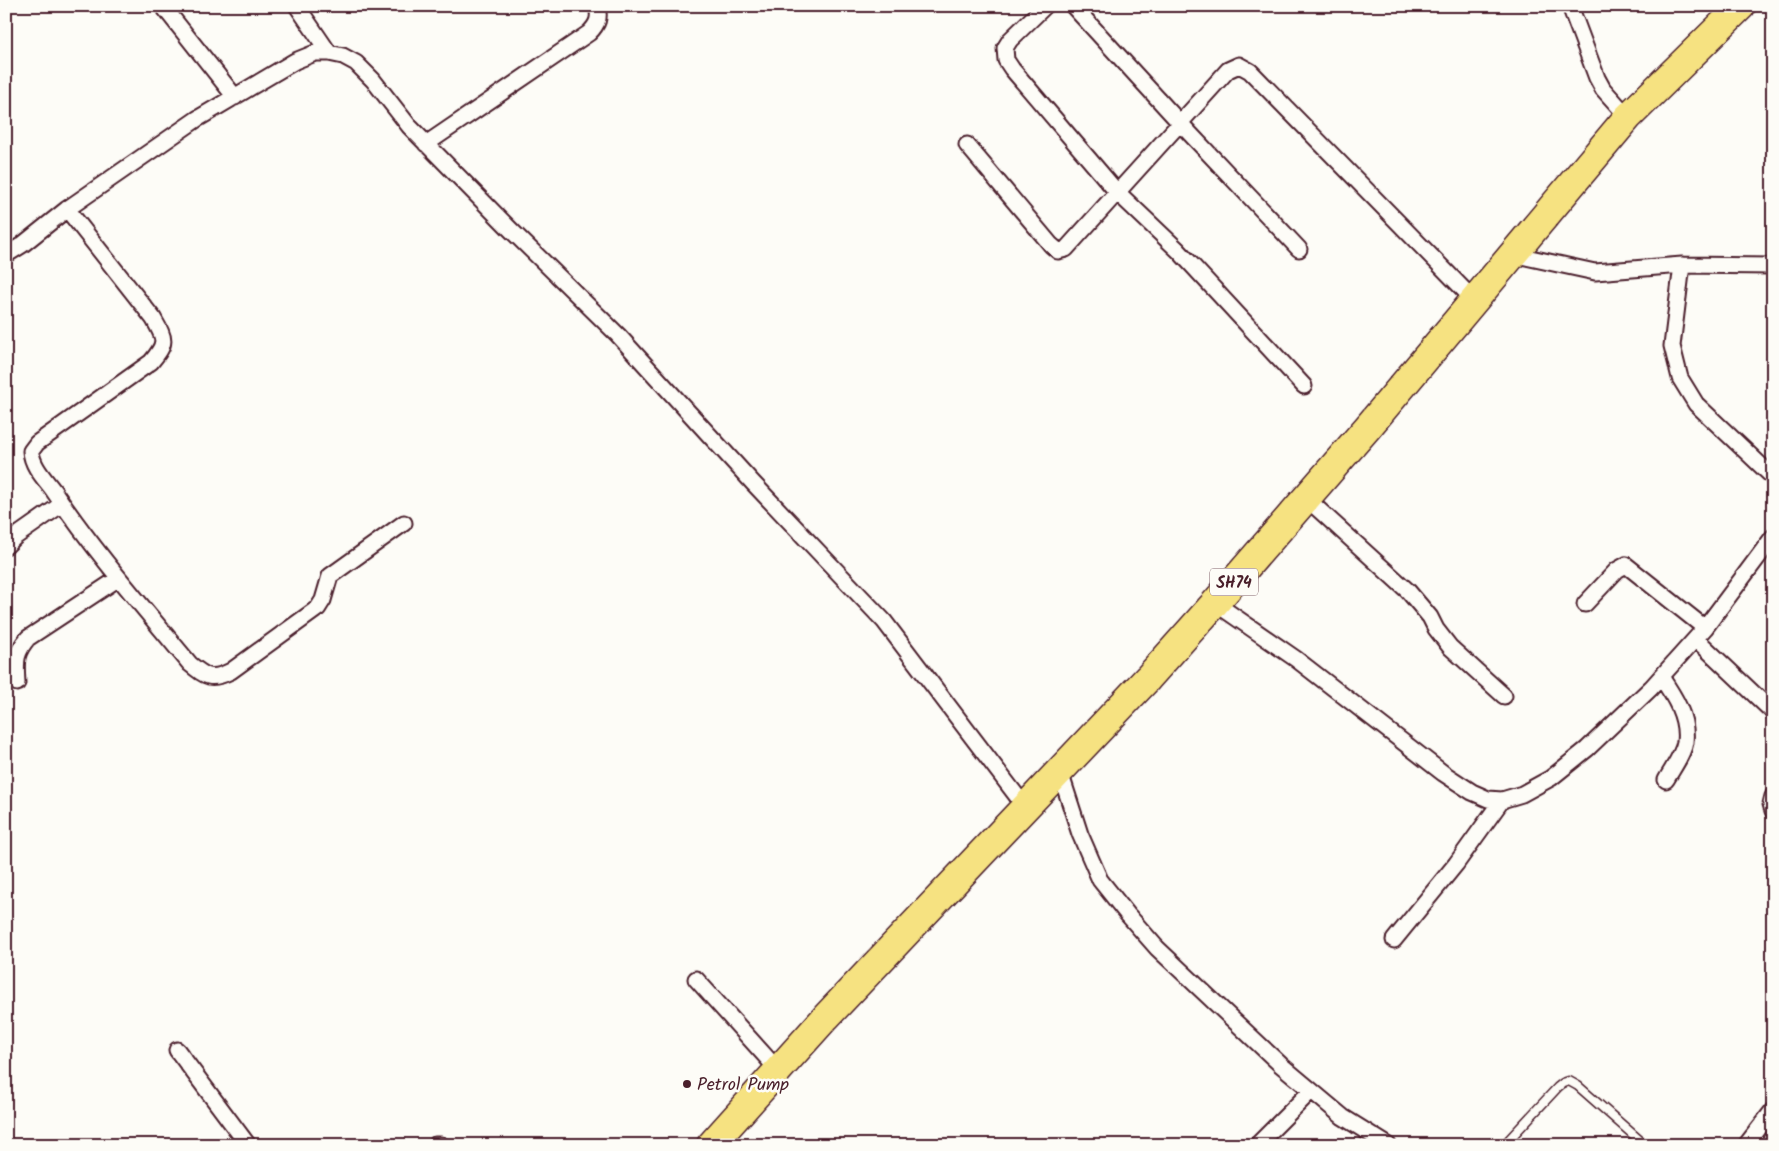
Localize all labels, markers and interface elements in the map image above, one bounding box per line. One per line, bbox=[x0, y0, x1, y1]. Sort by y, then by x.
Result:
road number: SH74 bbox=[1210, 568, 1258, 596]
place label: Petrol Pump bbox=[697, 1071, 789, 1100]
marker: Petrol Pump bbox=[681, 1078, 693, 1090]

